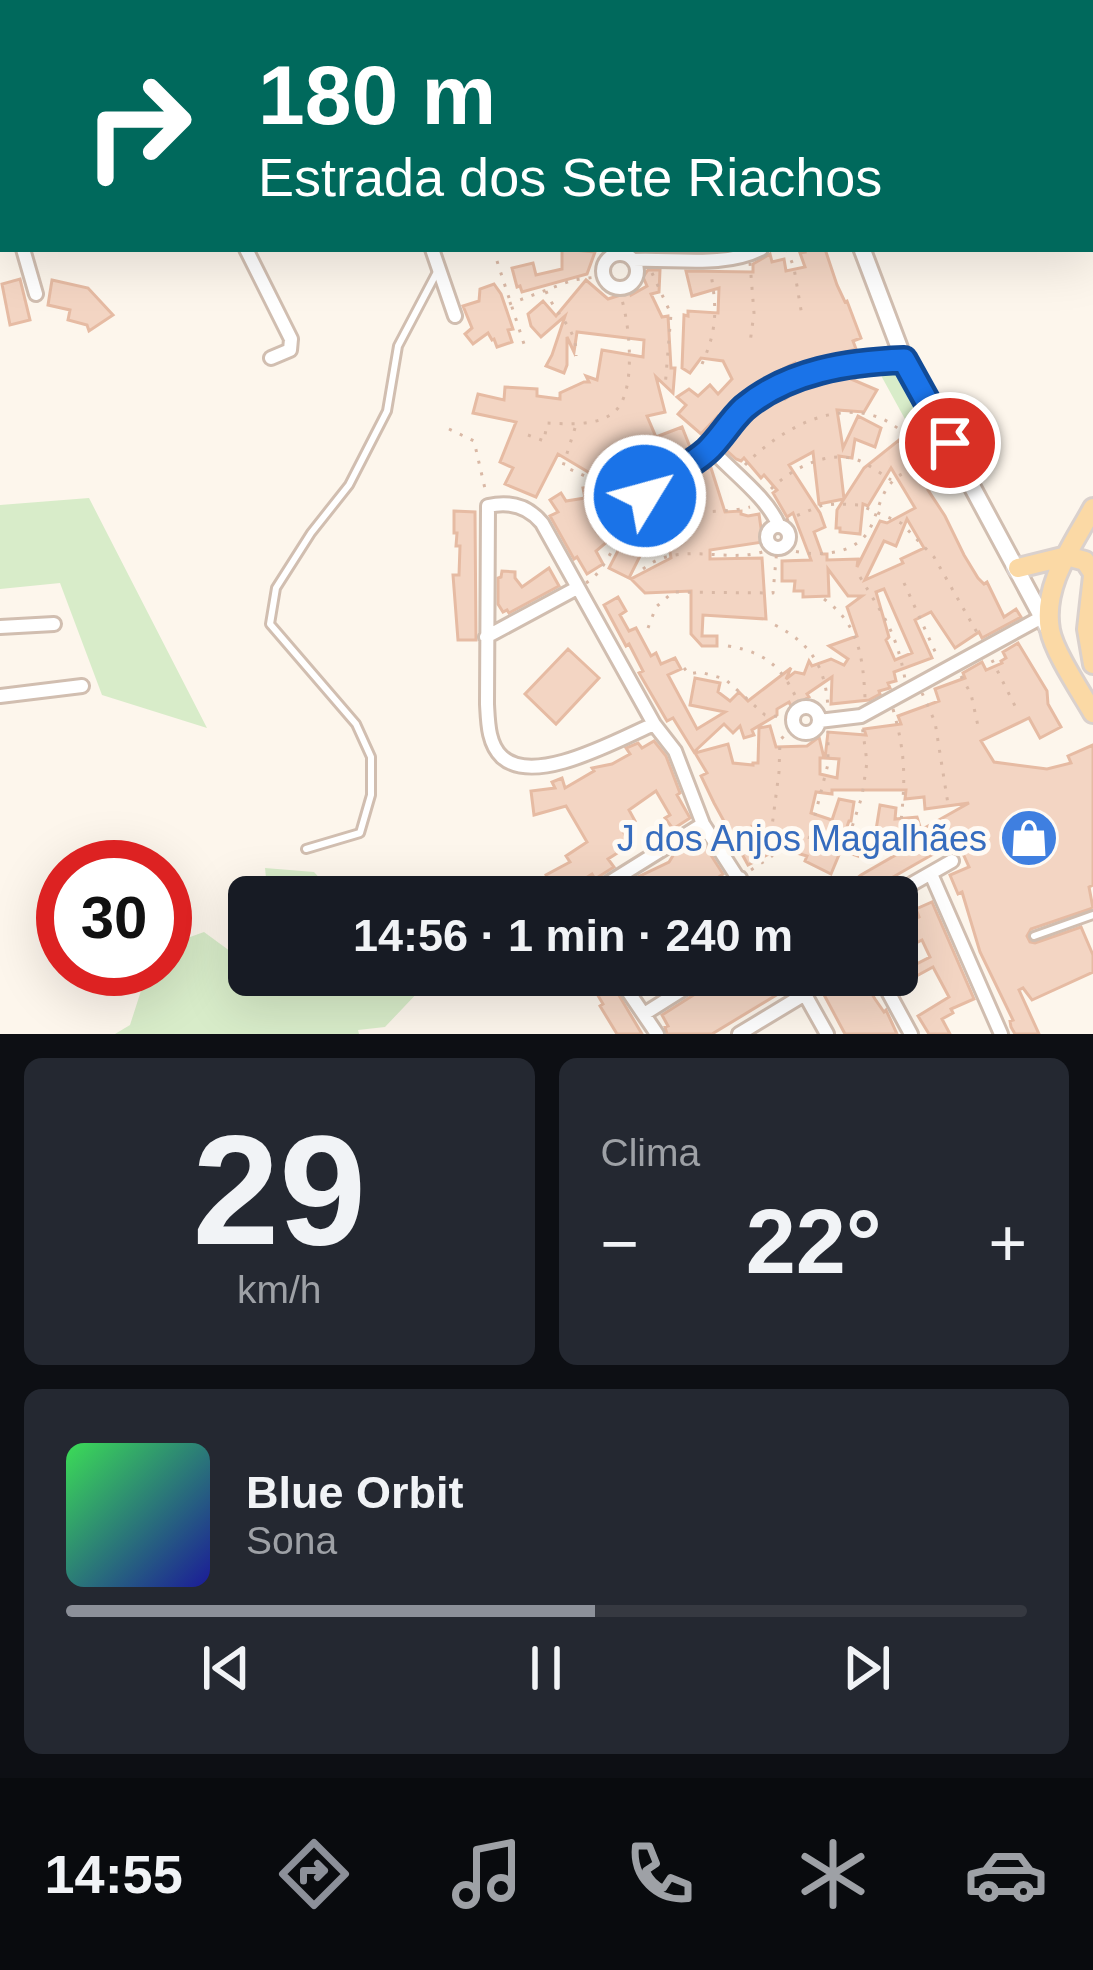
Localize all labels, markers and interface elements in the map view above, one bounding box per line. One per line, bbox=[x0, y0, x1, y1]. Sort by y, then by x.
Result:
icon: right bbox=[60, 48, 216, 204]
text: 180 m bbox=[258, 48, 496, 142]
text: Estrada dos Sete Riachos bbox=[258, 147, 882, 207]
pin bbox=[899, 392, 1001, 494]
icon: arrive bbox=[917, 410, 983, 476]
position arrow bbox=[582, 433, 708, 559]
shop icon: J dos Anjos Magalhães bbox=[998, 807, 1060, 869]
place label: J dos Anjos Magalhães bbox=[617, 818, 987, 859]
speed limit sign: 30 bbox=[36, 840, 192, 996]
text: 14:56 · 1 min · 240 m bbox=[353, 910, 793, 961]
text: 29 bbox=[192, 1103, 366, 1277]
text: Clima bbox=[601, 1131, 700, 1174]
text: 22° bbox=[746, 1192, 882, 1292]
text: − bbox=[601, 1206, 639, 1280]
text: + bbox=[988, 1206, 1027, 1280]
text: km/h bbox=[237, 1268, 322, 1311]
text: Blue Orbit bbox=[246, 1467, 464, 1518]
text: Sona bbox=[246, 1519, 337, 1562]
icon: previous bbox=[193, 1635, 259, 1701]
icon: pause bbox=[513, 1635, 579, 1701]
icon: next bbox=[834, 1635, 900, 1701]
icon: directions bbox=[272, 1832, 356, 1916]
icon: music bbox=[445, 1832, 529, 1916]
icon: phone bbox=[618, 1832, 702, 1916]
icon: climate bbox=[791, 1832, 875, 1916]
icon: car bbox=[964, 1832, 1048, 1916]
text: 14:55 bbox=[45, 1844, 183, 1904]

